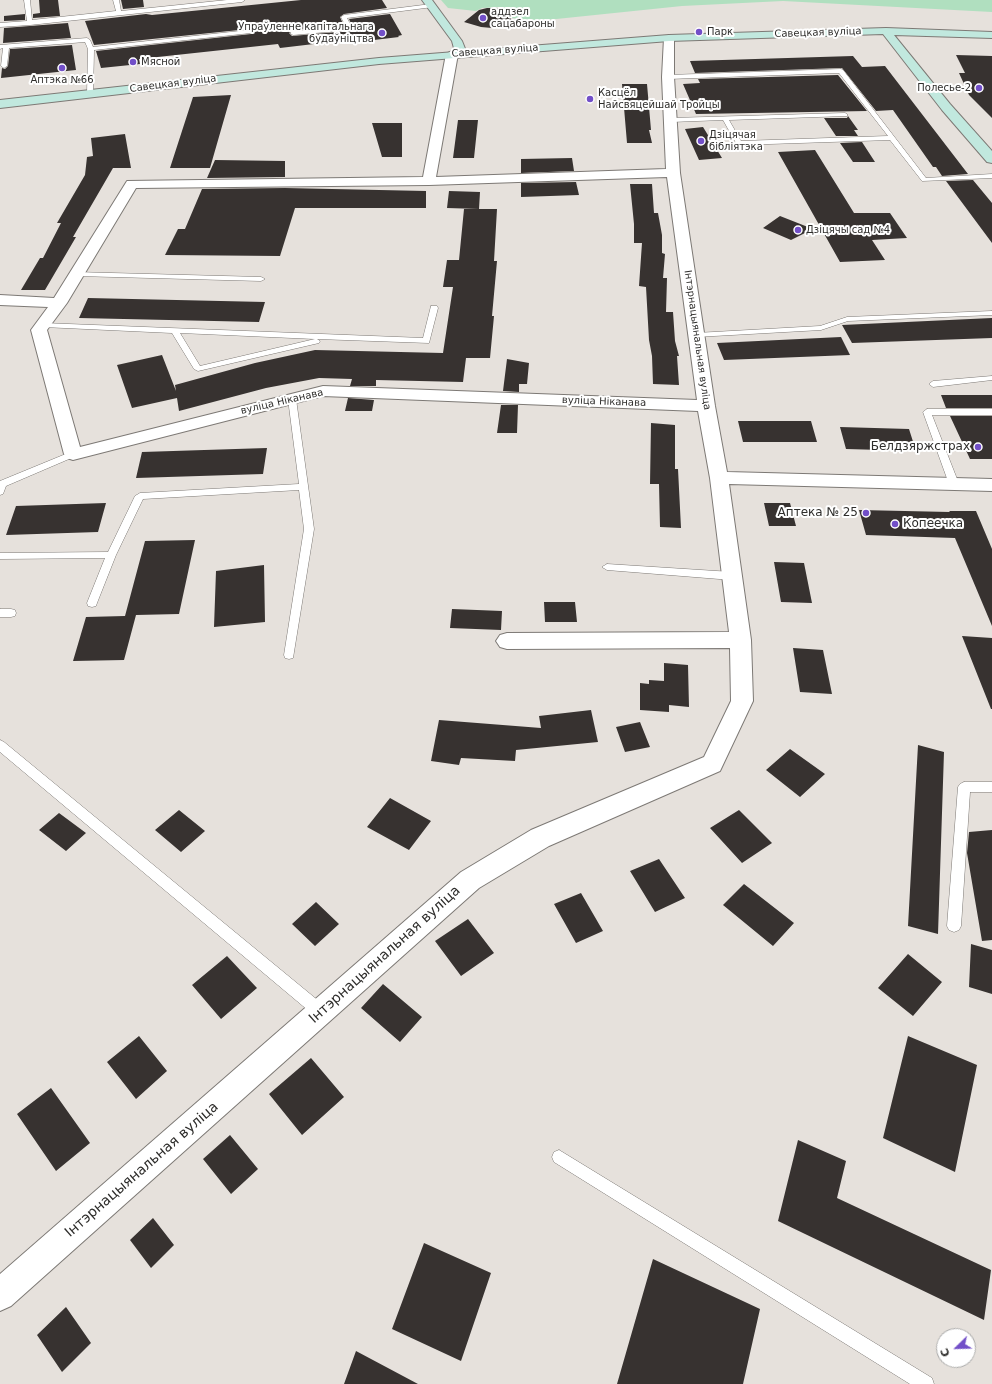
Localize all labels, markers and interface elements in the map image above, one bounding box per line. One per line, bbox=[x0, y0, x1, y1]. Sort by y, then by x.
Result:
place label: аддзел сацабароны bbox=[491, 6, 555, 30]
marker: аддзел сацабароны bbox=[478, 13, 488, 23]
place label: Упраўленне капітальнага будаўніцтва bbox=[238, 21, 374, 44]
street label: Савецкая вуліца bbox=[774, 25, 862, 41]
place label: Парк bbox=[707, 26, 733, 38]
marker: Парк bbox=[694, 27, 704, 37]
marker: Упраўленне капітальнага будаўніцтва bbox=[377, 28, 387, 38]
street label: Савецкая вуліца bbox=[451, 42, 539, 60]
place label: Мясной bbox=[141, 56, 180, 68]
marker: Мясной bbox=[128, 57, 138, 67]
marker: Аптэка №66 bbox=[57, 63, 67, 73]
street label: Савецкая вуліца bbox=[129, 73, 217, 95]
place label: Аптэка №66 bbox=[30, 74, 94, 86]
place label: Полесье-2 bbox=[917, 82, 971, 94]
marker: Полесье-2 bbox=[974, 83, 984, 93]
place label: Касцёл Найсвяцейшай Тройцы bbox=[598, 87, 720, 110]
marker: Касцёл Найсвяцейшай Тройцы bbox=[585, 94, 595, 104]
place label: Дзіцячая бібліятэка bbox=[709, 129, 763, 152]
marker: Дзіцячая бібліятэка bbox=[696, 136, 706, 146]
place label: Дзіцячы сад №4 bbox=[806, 224, 890, 236]
marker: Дзіцячы сад №4 bbox=[793, 225, 803, 235]
street label: Інтэрнацыянальная вуліца bbox=[681, 269, 713, 411]
street label: вуліца Ніканава bbox=[240, 387, 324, 417]
street label: вуліца Ніканава bbox=[562, 395, 646, 409]
place label: Белдзяржстрах bbox=[871, 440, 970, 454]
marker: Белдзяржстрах bbox=[973, 442, 983, 452]
place label: Аптека № 25 bbox=[778, 506, 858, 520]
marker: Аптека № 25 bbox=[861, 508, 871, 518]
place label: Копеечка bbox=[903, 517, 963, 531]
marker: Копеечка bbox=[890, 519, 900, 529]
street label: Інтэрнацыянальная вуліца bbox=[306, 883, 464, 1027]
street label: Інтэрнацыянальная вуліца bbox=[62, 1099, 222, 1241]
north arrow bbox=[936, 1328, 976, 1368]
text: С bbox=[938, 1346, 953, 1359]

